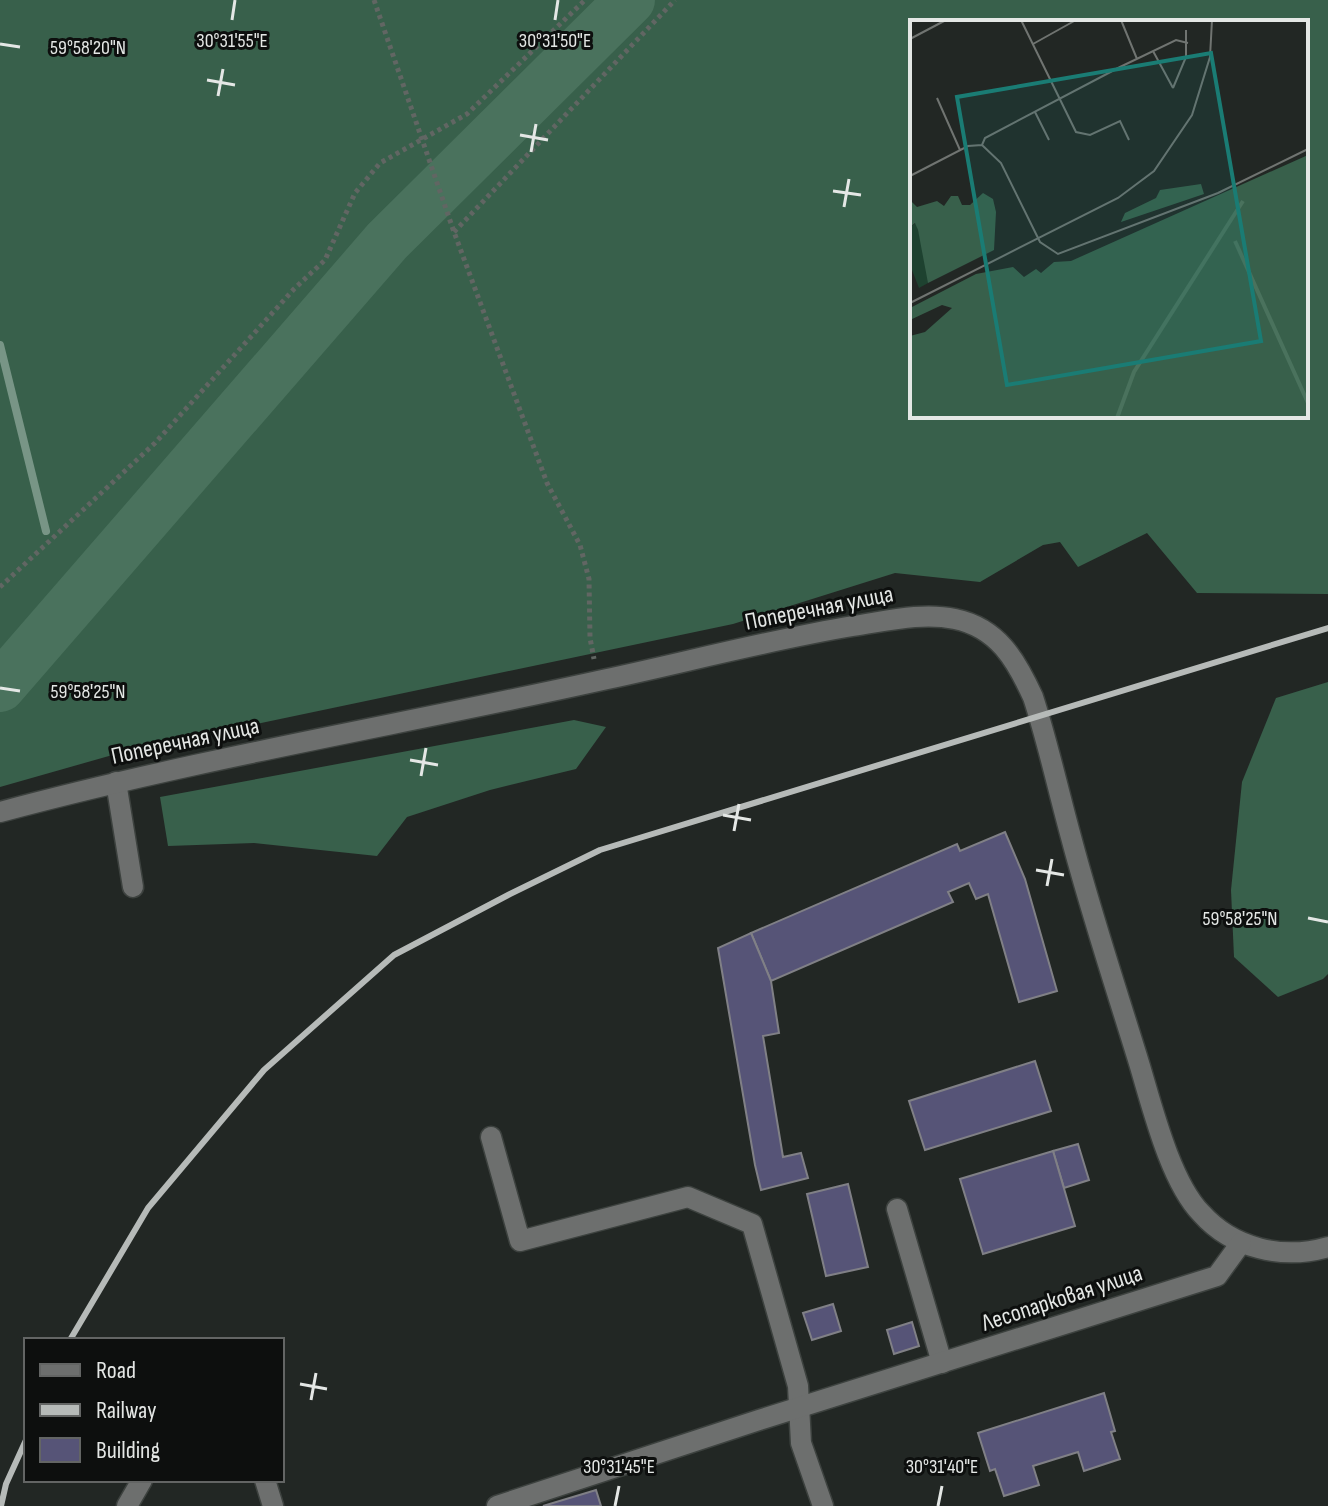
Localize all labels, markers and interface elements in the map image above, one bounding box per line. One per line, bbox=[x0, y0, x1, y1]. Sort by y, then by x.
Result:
inset map bbox=[910, 20, 1308, 418]
text: 30°31'55"E bbox=[196, 29, 268, 53]
text: 30°31'50"E bbox=[519, 29, 591, 53]
text: 59°58'20"N bbox=[50, 36, 126, 60]
street label: Поперечная улица bbox=[742, 579, 896, 637]
text: 59°58'25"N bbox=[51, 680, 125, 704]
street label: Поперечная улица bbox=[108, 711, 262, 771]
text: 59°58'25"N bbox=[1203, 907, 1277, 931]
street label: Лесопарковая улица bbox=[977, 1258, 1146, 1338]
legend bbox=[24, 1338, 284, 1482]
text: Road bbox=[96, 1356, 136, 1385]
text: Railway bbox=[96, 1396, 156, 1425]
text: Building bbox=[96, 1436, 160, 1465]
text: 30°31'45"E bbox=[583, 1455, 655, 1479]
text: 30°31'40"E bbox=[906, 1455, 978, 1479]

